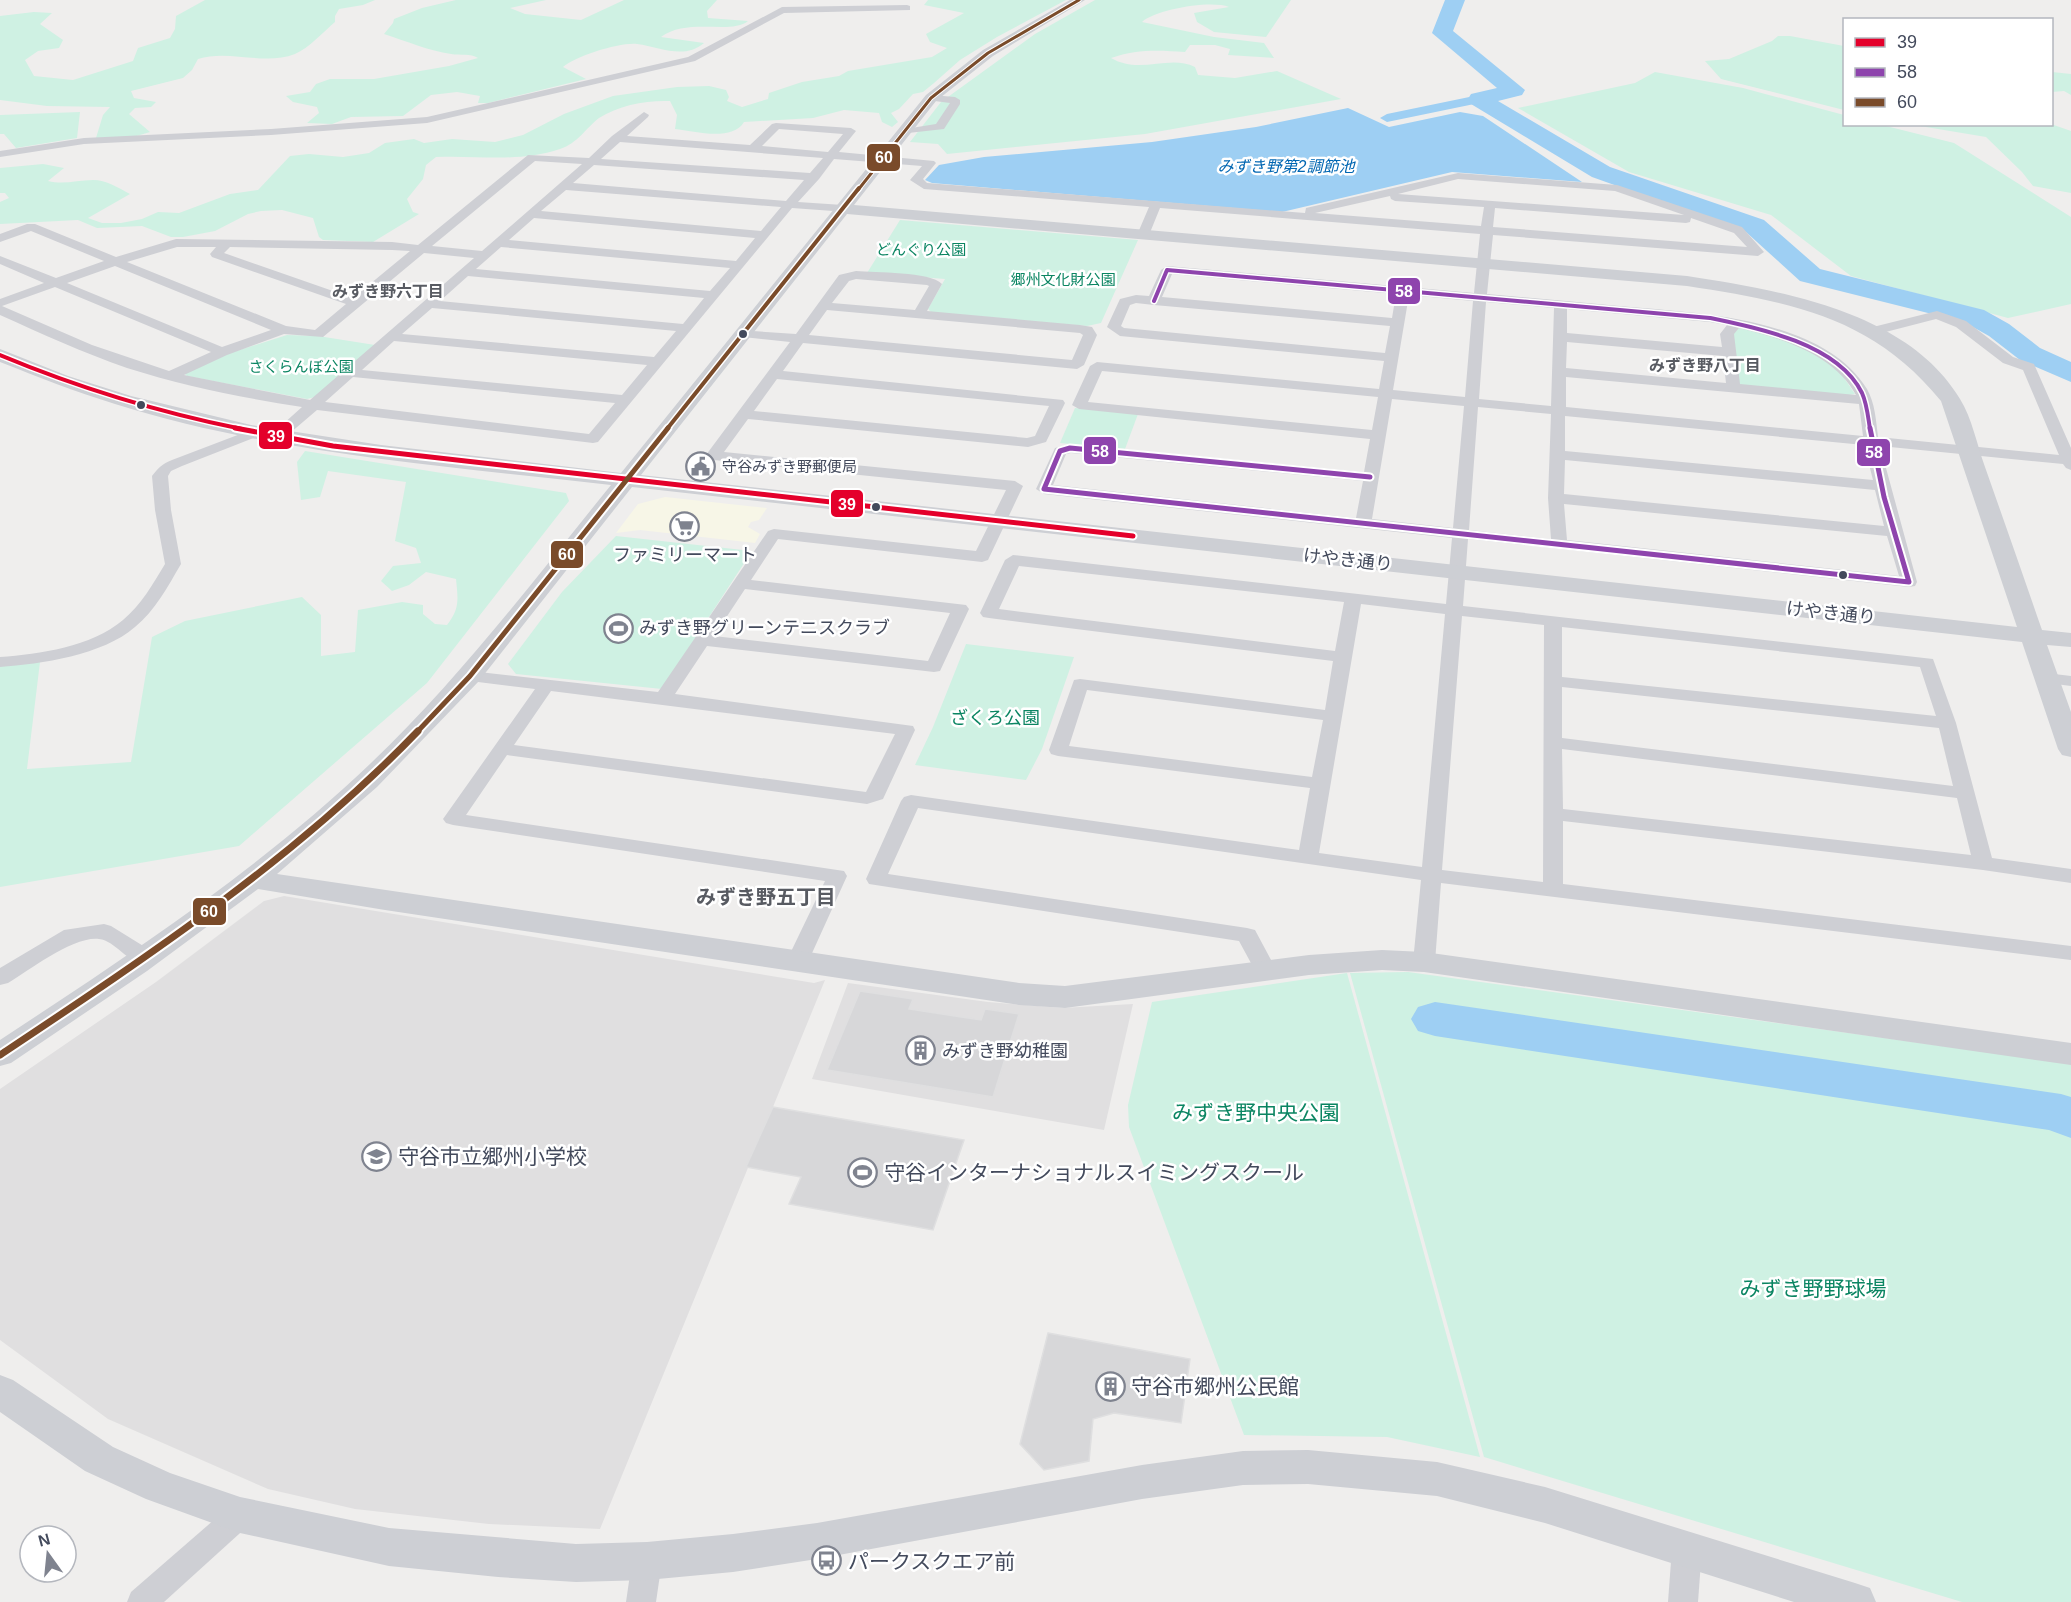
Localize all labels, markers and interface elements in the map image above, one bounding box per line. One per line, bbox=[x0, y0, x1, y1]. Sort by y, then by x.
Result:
legend bbox=[1843, 18, 2053, 126]
text: 39 bbox=[1897, 32, 1917, 52]
text: 58 bbox=[1897, 62, 1917, 82]
text: 60 bbox=[1897, 92, 1917, 112]
line badge: 60 bbox=[866, 143, 901, 172]
text: 60 bbox=[875, 149, 893, 166]
water label: みずき野第2調節池 bbox=[1218, 158, 1356, 175]
park label: どんぐり公園 bbox=[876, 241, 966, 258]
park label: 郷州文化財公園 bbox=[1010, 271, 1116, 288]
line badge: 58 bbox=[1387, 277, 1421, 305]
district label: みずき野六丁目 bbox=[332, 283, 444, 300]
text: 58 bbox=[1395, 283, 1413, 300]
unlabelled marker bbox=[737, 328, 749, 340]
district label: みずき野八丁目 bbox=[1649, 357, 1761, 374]
park label: さくらんぼ公園 bbox=[248, 358, 354, 375]
unlabelled marker bbox=[135, 399, 147, 411]
line badge: 39 bbox=[258, 421, 293, 450]
text: 39 bbox=[267, 428, 285, 445]
line badge: 58 bbox=[1083, 436, 1117, 465]
line badge: 58 bbox=[1856, 438, 1891, 467]
text: 58 bbox=[1091, 443, 1109, 460]
text: 58 bbox=[1865, 444, 1883, 461]
public building icon: 守谷みずき野郵便局 bbox=[685, 450, 717, 482]
place label: 守谷みずき野郵便局 bbox=[722, 458, 857, 475]
line badge: 39 bbox=[830, 489, 864, 518]
text: 39 bbox=[838, 496, 856, 513]
unlabelled marker bbox=[870, 501, 882, 513]
supermarket icon: ファミリーマート bbox=[669, 510, 701, 542]
line badge: 60 bbox=[550, 540, 584, 569]
place label: ファミリーマート bbox=[613, 545, 757, 565]
street label: けやき通り bbox=[1302, 545, 1394, 575]
text: 60 bbox=[558, 546, 576, 563]
unlabelled marker bbox=[1837, 569, 1849, 581]
street label: けやき通り bbox=[1785, 598, 1877, 628]
sports icon: みずき野グリーンテニスクラブ bbox=[602, 612, 634, 644]
place label: みずき野グリーンテニスクラブ bbox=[639, 618, 890, 638]
park label: ざくろ公園 bbox=[950, 708, 1040, 728]
district label: みずき野五丁目 bbox=[696, 886, 836, 908]
line badge: 60 bbox=[192, 897, 227, 926]
text: 60 bbox=[200, 903, 218, 920]
building icon: みずき野幼稚園 bbox=[905, 1035, 937, 1067]
place label: みずき野幼稚園 bbox=[942, 1041, 1068, 1061]
park label: みずき野中央公園 bbox=[1172, 1101, 1340, 1124]
school or university icon: 守谷市立郷州小学校 bbox=[361, 1140, 393, 1172]
place label: 守谷市立郷州小学校 bbox=[398, 1145, 587, 1168]
sports icon: 守谷インターナショナルスイミングスクール bbox=[847, 1156, 879, 1188]
place label: 守谷インターナショナルスイミングスクール bbox=[884, 1161, 1304, 1184]
park label: みずき野野球場 bbox=[1740, 1277, 1887, 1300]
building icon: 守谷市郷州公民館 bbox=[1094, 1370, 1126, 1402]
place label: 守谷市郷州公民館 bbox=[1131, 1375, 1299, 1398]
north arrow bbox=[18, 1524, 78, 1584]
text: N bbox=[36, 1530, 52, 1550]
bus stop icon: パークスクエア前 bbox=[811, 1545, 843, 1577]
place label: パークスクエア前 bbox=[848, 1550, 1015, 1573]

